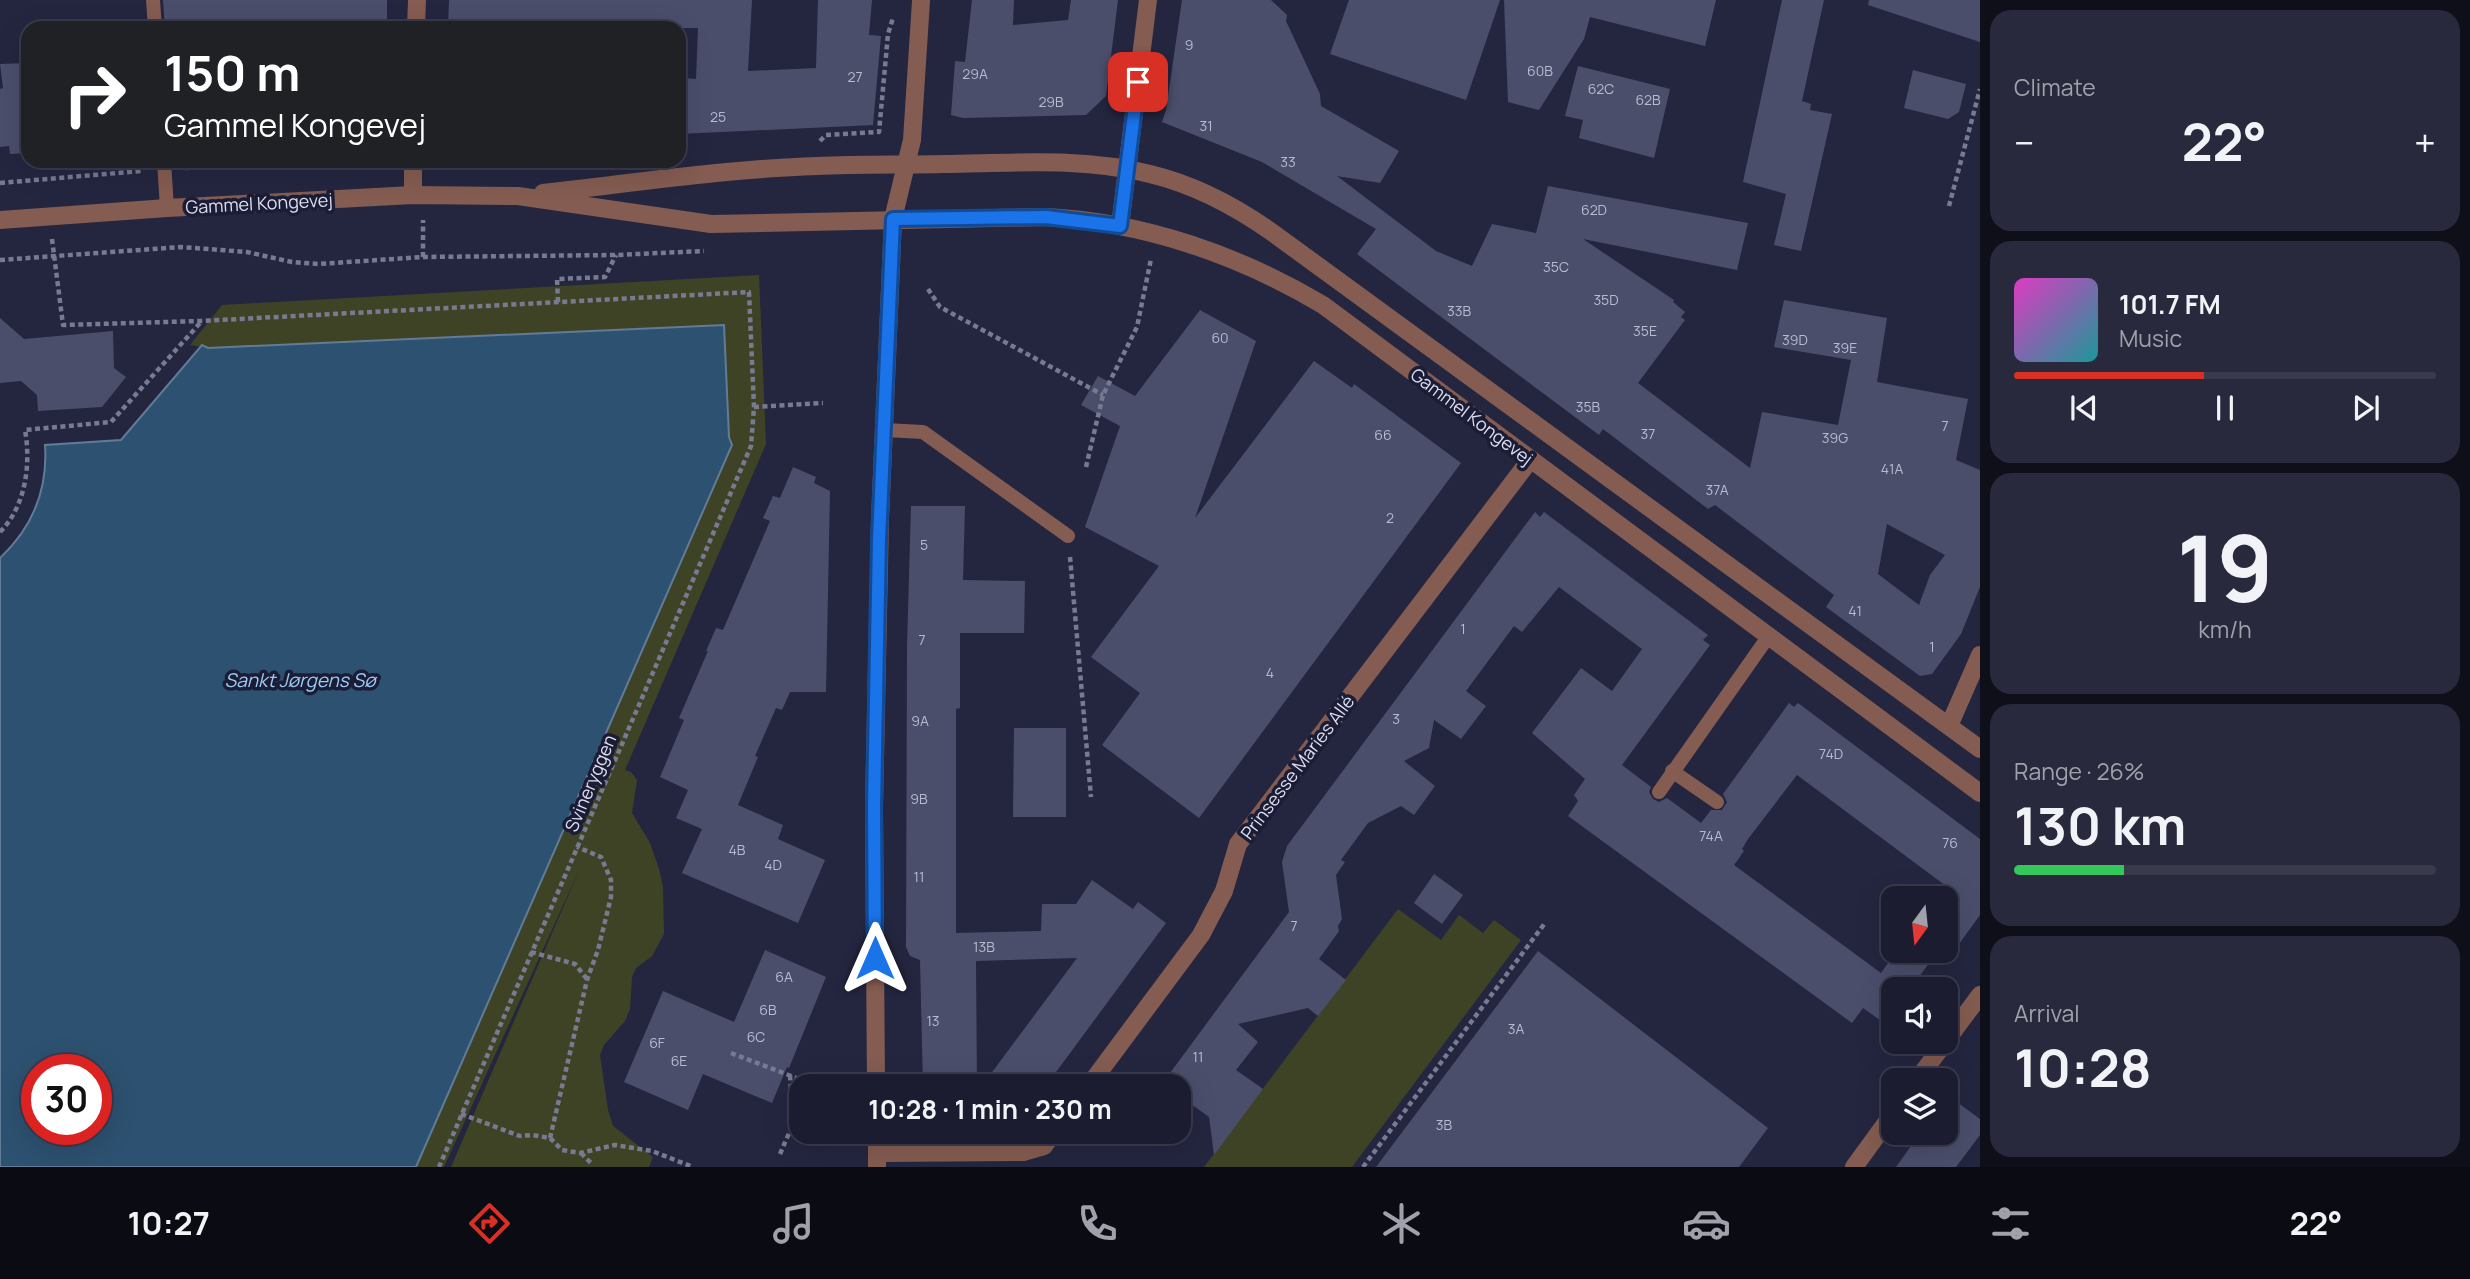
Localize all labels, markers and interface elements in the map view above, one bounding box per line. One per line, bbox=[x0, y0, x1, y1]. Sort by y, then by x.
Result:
house number: 9 bbox=[1185, 35, 1193, 54]
text: 150 m bbox=[164, 39, 300, 106]
icon: right bbox=[49, 49, 140, 140]
pin bbox=[1108, 52, 1168, 112]
house number: 60B bbox=[1527, 61, 1553, 80]
icon: arrive bbox=[1119, 63, 1157, 101]
house number: 29A bbox=[962, 64, 988, 83]
house number: 27 bbox=[847, 67, 863, 86]
text: Climate bbox=[2014, 71, 2096, 103]
house number: 62C bbox=[1588, 79, 1614, 98]
house number: 62B bbox=[1635, 90, 1661, 109]
house number: 29B bbox=[1038, 92, 1064, 111]
text: Gammel Kongevej bbox=[164, 103, 426, 147]
text: 22° bbox=[2182, 106, 2267, 177]
house number: 25 bbox=[710, 107, 726, 126]
house number: 31 bbox=[1199, 116, 1213, 135]
text: − bbox=[2014, 116, 2035, 168]
text: + bbox=[2414, 116, 2436, 168]
house number: 33 bbox=[1280, 152, 1296, 171]
street label: Gammel Kongevej bbox=[185, 187, 333, 219]
house number: 62D bbox=[1581, 200, 1607, 219]
house number: 35C bbox=[1543, 257, 1569, 276]
text: 101.7 FM bbox=[2119, 286, 2221, 322]
house number: 35D bbox=[1593, 290, 1619, 309]
house number: 33B bbox=[1447, 301, 1471, 320]
house number: 35E bbox=[1633, 321, 1657, 340]
text: Music bbox=[2119, 322, 2182, 354]
house number: 60 bbox=[1211, 328, 1229, 347]
house number: 39D bbox=[1782, 330, 1808, 349]
house number: 39E bbox=[1833, 338, 1857, 357]
street label: Gammel Kongevej bbox=[1406, 362, 1538, 470]
icon: previous bbox=[2065, 389, 2103, 427]
icon: pause bbox=[2206, 389, 2244, 427]
icon: next bbox=[2347, 389, 2385, 427]
house number: 35B bbox=[1576, 397, 1601, 416]
house number: 7 bbox=[1941, 416, 1949, 435]
house number: 37 bbox=[1641, 424, 1655, 443]
house number: 66 bbox=[1374, 425, 1392, 444]
house number: 39G bbox=[1822, 428, 1848, 447]
house number: 41A bbox=[1881, 459, 1903, 478]
house number: 37A bbox=[1705, 480, 1729, 499]
text: 19 bbox=[2177, 505, 2273, 629]
house number: 2 bbox=[1386, 508, 1394, 527]
house number: 5 bbox=[920, 535, 928, 554]
house number: 41 bbox=[1848, 601, 1862, 620]
text: km/h bbox=[2198, 613, 2252, 645]
house number: 1 bbox=[1460, 619, 1466, 638]
house number: 7 bbox=[918, 630, 926, 649]
house number: 1 bbox=[1929, 637, 1935, 656]
house number: 4 bbox=[1266, 663, 1274, 682]
water label: Sankt Jørgens Sø bbox=[225, 667, 378, 693]
street label: Prinsesse Maries Allé bbox=[1235, 690, 1359, 844]
house number: 3 bbox=[1392, 709, 1400, 728]
house number: 9A bbox=[911, 711, 929, 730]
street label: Svineryggen bbox=[559, 731, 621, 835]
house number: 74D bbox=[1819, 744, 1843, 763]
text: Range · 26% bbox=[2014, 755, 2145, 787]
house number: 9B bbox=[910, 789, 928, 808]
text: 130 km bbox=[2014, 790, 2186, 861]
house number: 74A bbox=[1699, 826, 1723, 845]
house number: 76 bbox=[1942, 833, 1958, 852]
house number: 4B bbox=[729, 840, 746, 859]
house number: 4D bbox=[764, 855, 782, 874]
house number: 11 bbox=[914, 867, 924, 886]
north arrow bbox=[1881, 886, 1958, 962]
map controls bbox=[1881, 886, 1958, 1145]
house number: 7 bbox=[1290, 916, 1298, 935]
position arrow bbox=[838, 921, 912, 995]
house number: 13B bbox=[973, 937, 995, 956]
house number: 6A bbox=[775, 967, 793, 986]
button: sound bbox=[1881, 977, 1958, 1054]
text: Arrival bbox=[2014, 997, 2080, 1029]
house number: 6B bbox=[759, 1000, 777, 1019]
house number: 13 bbox=[926, 1011, 940, 1030]
house number: 3A bbox=[1508, 1019, 1524, 1038]
house number: 6C bbox=[747, 1027, 765, 1046]
text: 10:28 bbox=[2014, 1032, 2152, 1103]
house number: 6F bbox=[649, 1033, 665, 1052]
house number: 11 bbox=[1193, 1047, 1203, 1066]
house number: 6E bbox=[671, 1051, 687, 1070]
speed limit sign: 30 bbox=[21, 1054, 112, 1145]
button: layers bbox=[1881, 1068, 1958, 1145]
text: 10:28 · 1 min · 230 m bbox=[868, 1091, 1112, 1127]
house number: 3B bbox=[1436, 1115, 1453, 1134]
icon: directions bbox=[465, 1199, 514, 1248]
icon: music bbox=[769, 1199, 818, 1248]
icon: phone bbox=[1073, 1199, 1122, 1248]
icon: climate bbox=[1377, 1199, 1426, 1248]
icon: car bbox=[1682, 1199, 1731, 1248]
icon: filters bbox=[1986, 1199, 2035, 1248]
text: 10:27 bbox=[128, 1201, 210, 1245]
text: 22° bbox=[2290, 1201, 2342, 1245]

